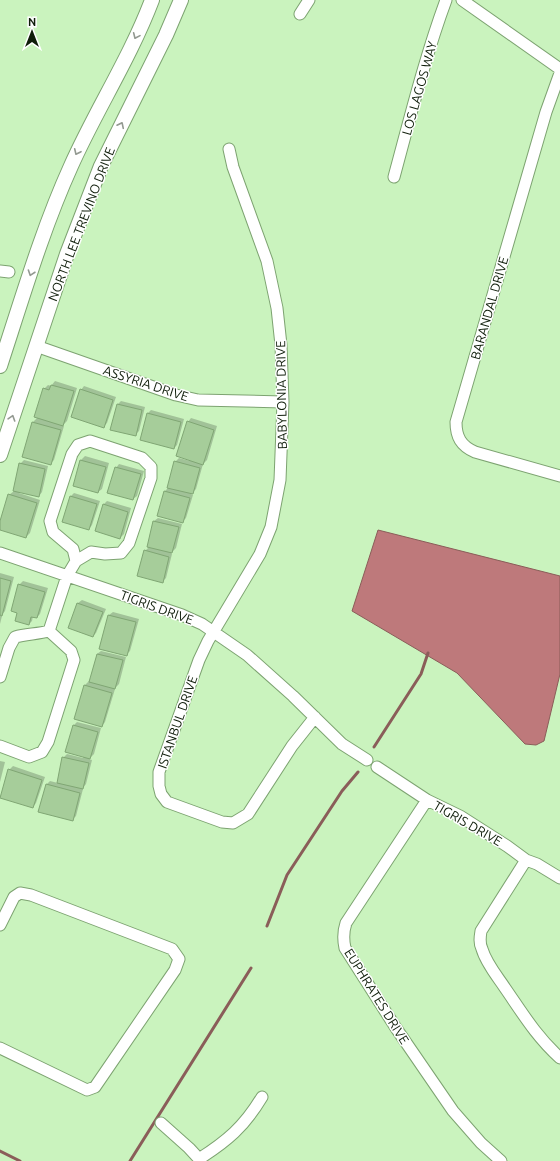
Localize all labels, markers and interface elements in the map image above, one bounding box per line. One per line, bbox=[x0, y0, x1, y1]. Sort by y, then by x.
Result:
north arrow bbox=[12, 12, 52, 52]
text: N bbox=[28, 16, 36, 28]
one-way arrow bbox=[133, 32, 141, 39]
street label: LOS LAGOS WAY bbox=[399, 39, 439, 136]
one-way arrow bbox=[116, 122, 124, 130]
street label: NORTH LEE TREVINO DRIVE bbox=[45, 145, 117, 303]
one-way arrow bbox=[74, 147, 82, 155]
street label: BARANDAL DRIVE bbox=[468, 255, 510, 361]
one-way arrow bbox=[27, 269, 36, 276]
street label: BABYLONIA DRIVE bbox=[273, 341, 289, 449]
street label: ASSYRIA DRIVE bbox=[102, 363, 190, 403]
one-way arrow bbox=[8, 414, 16, 421]
street label: TIGRIS DRIVE bbox=[119, 587, 195, 627]
street label: ISTANBUL DRIVE bbox=[155, 674, 199, 770]
street label: TIGRIS DRIVE bbox=[431, 798, 505, 848]
street label: EUPHRATES DRIVE bbox=[342, 946, 412, 1046]

